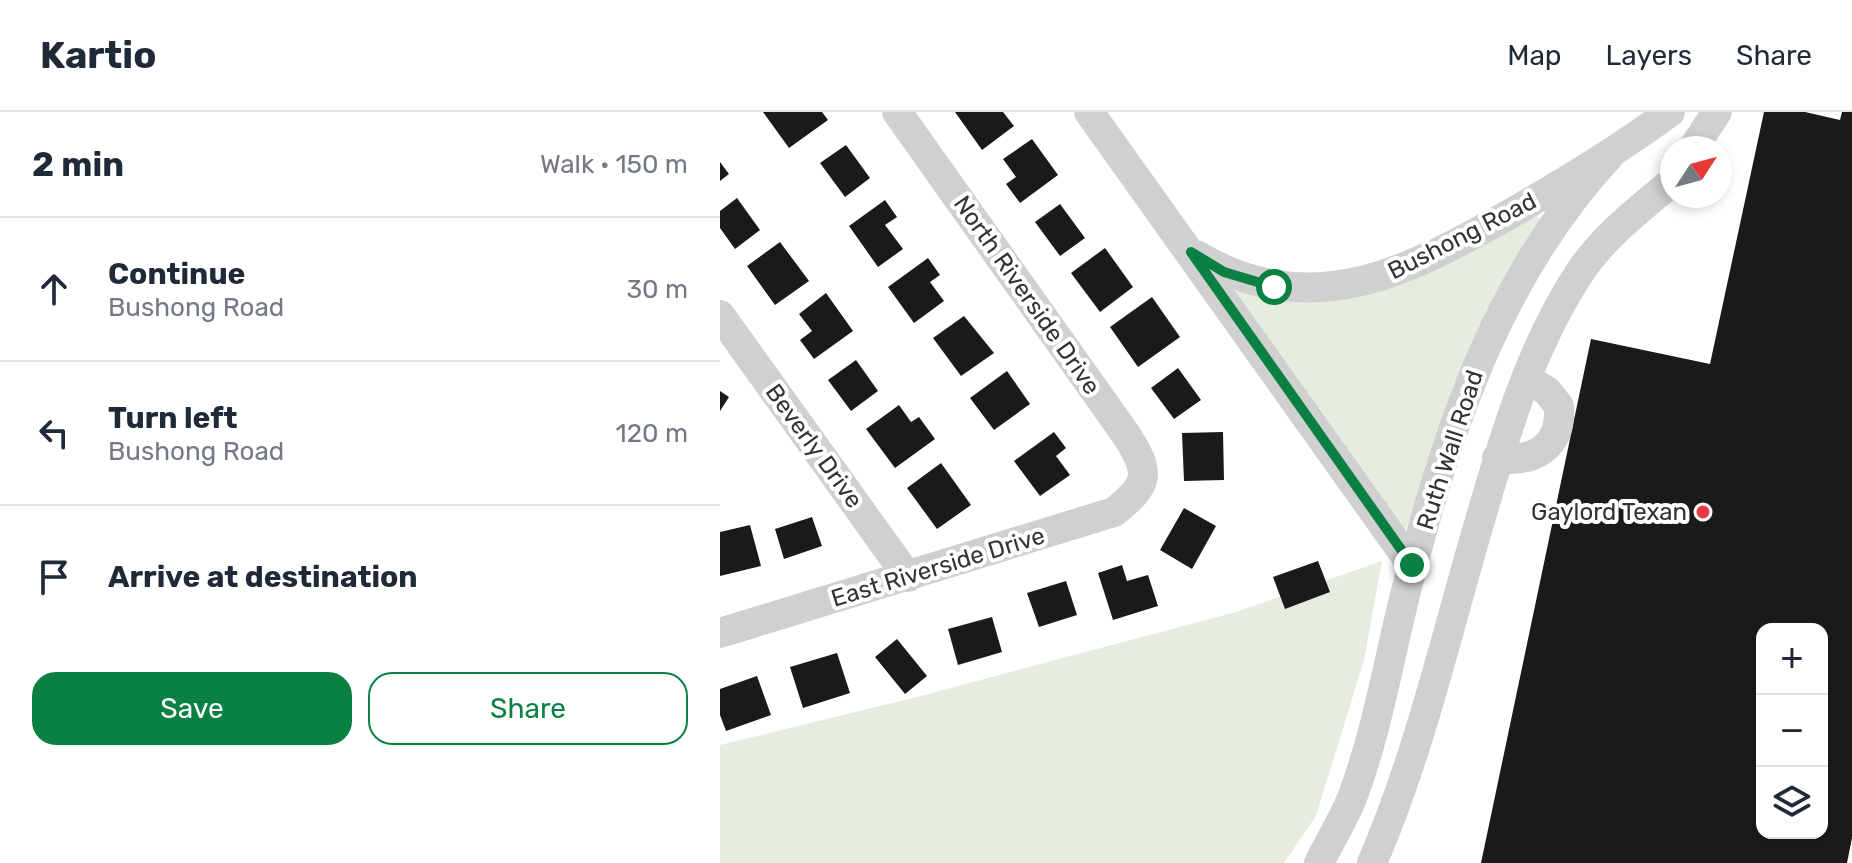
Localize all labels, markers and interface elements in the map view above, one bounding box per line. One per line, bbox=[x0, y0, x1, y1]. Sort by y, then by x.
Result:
text: Kartio bbox=[40, 32, 156, 78]
text: Map bbox=[1507, 39, 1562, 72]
text: Layers bbox=[1606, 39, 1692, 72]
text: Share bbox=[1736, 39, 1812, 72]
north arrow bbox=[1660, 136, 1732, 208]
text: 2 min bbox=[32, 144, 124, 185]
text: Walk · 150 m bbox=[540, 149, 688, 180]
street label: Bushong Road bbox=[1383, 187, 1541, 285]
street label: North Riverside Drive bbox=[948, 190, 1106, 400]
text: Continue bbox=[108, 256, 245, 292]
icon: ahead bbox=[32, 267, 76, 311]
route start bbox=[1256, 269, 1292, 305]
text: 30 m bbox=[626, 274, 688, 305]
text: Bushong Road bbox=[108, 292, 284, 323]
street label: Ruth Wall Road bbox=[1411, 367, 1489, 533]
street label: Beverly Drive bbox=[760, 378, 868, 514]
text: Turn left bbox=[108, 400, 238, 436]
icon: left bbox=[32, 411, 76, 455]
text: 120 m bbox=[616, 418, 688, 449]
text: Bushong Road bbox=[108, 436, 284, 467]
place label: Gaylord Texan bbox=[1531, 498, 1687, 526]
marker: Gaylord Texan bbox=[1694, 503, 1712, 521]
street label: East Riverside Drive bbox=[828, 521, 1048, 613]
route end bbox=[1394, 547, 1430, 583]
icon: arrive bbox=[32, 555, 76, 599]
text: Arrive at destination bbox=[108, 559, 418, 595]
map controls bbox=[1756, 623, 1828, 839]
button: + bbox=[1756, 623, 1828, 695]
button: Save bbox=[32, 672, 352, 745]
button: Share bbox=[368, 672, 688, 745]
button: − bbox=[1756, 695, 1828, 767]
button: layers bbox=[1756, 767, 1828, 839]

